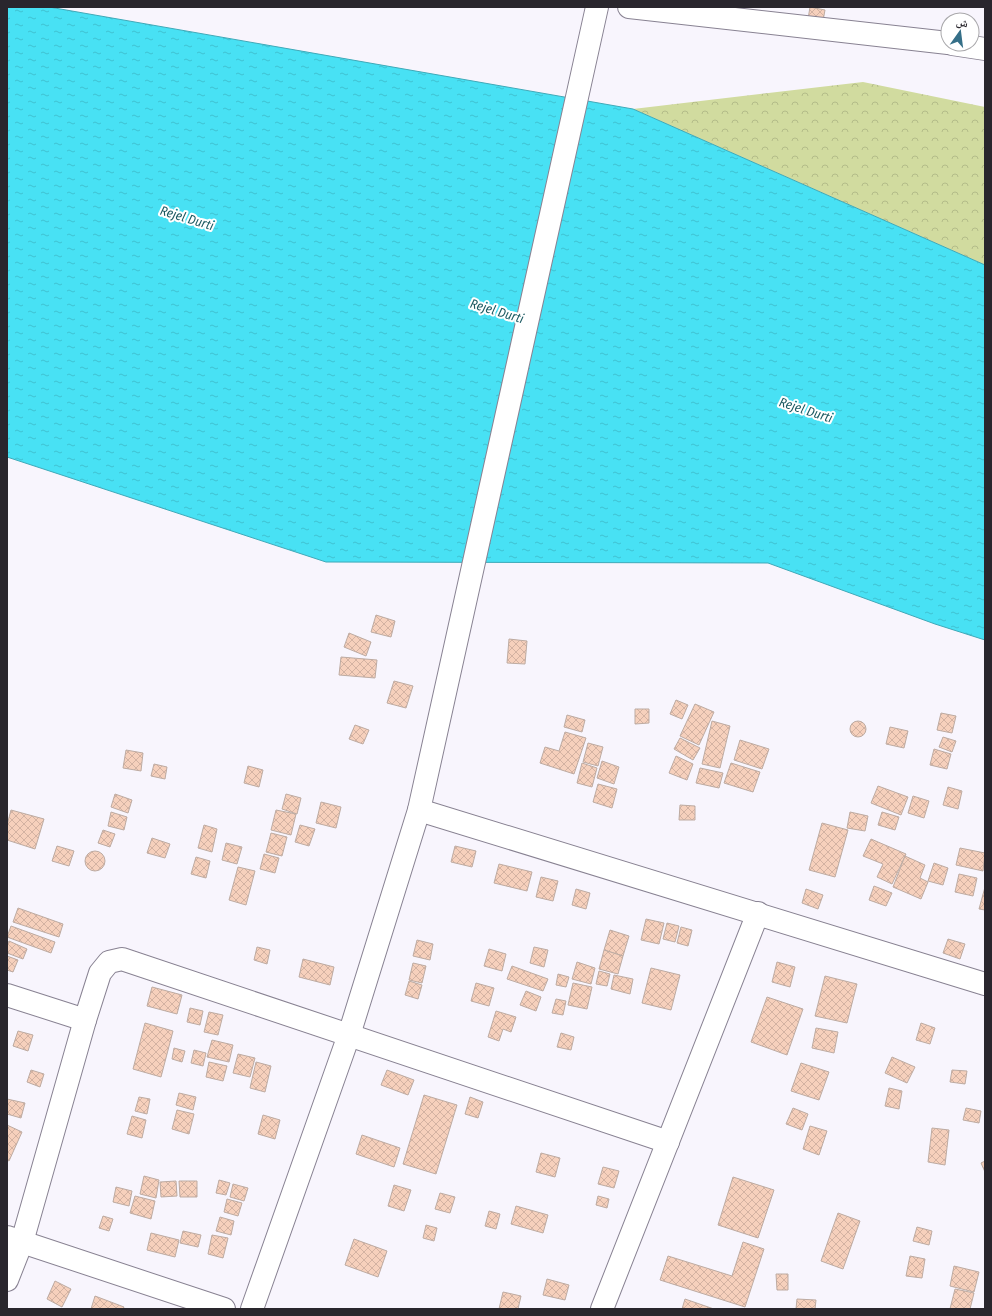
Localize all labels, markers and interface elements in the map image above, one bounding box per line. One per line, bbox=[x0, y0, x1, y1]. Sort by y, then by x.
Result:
north arrow bbox=[940, 12, 980, 52]
text: ش bbox=[955, 15, 970, 32]
water label: Rejel Durti bbox=[158, 203, 216, 233]
water label: Rejel Durti bbox=[468, 296, 526, 326]
water label: Rejel Durti bbox=[777, 394, 835, 426]

